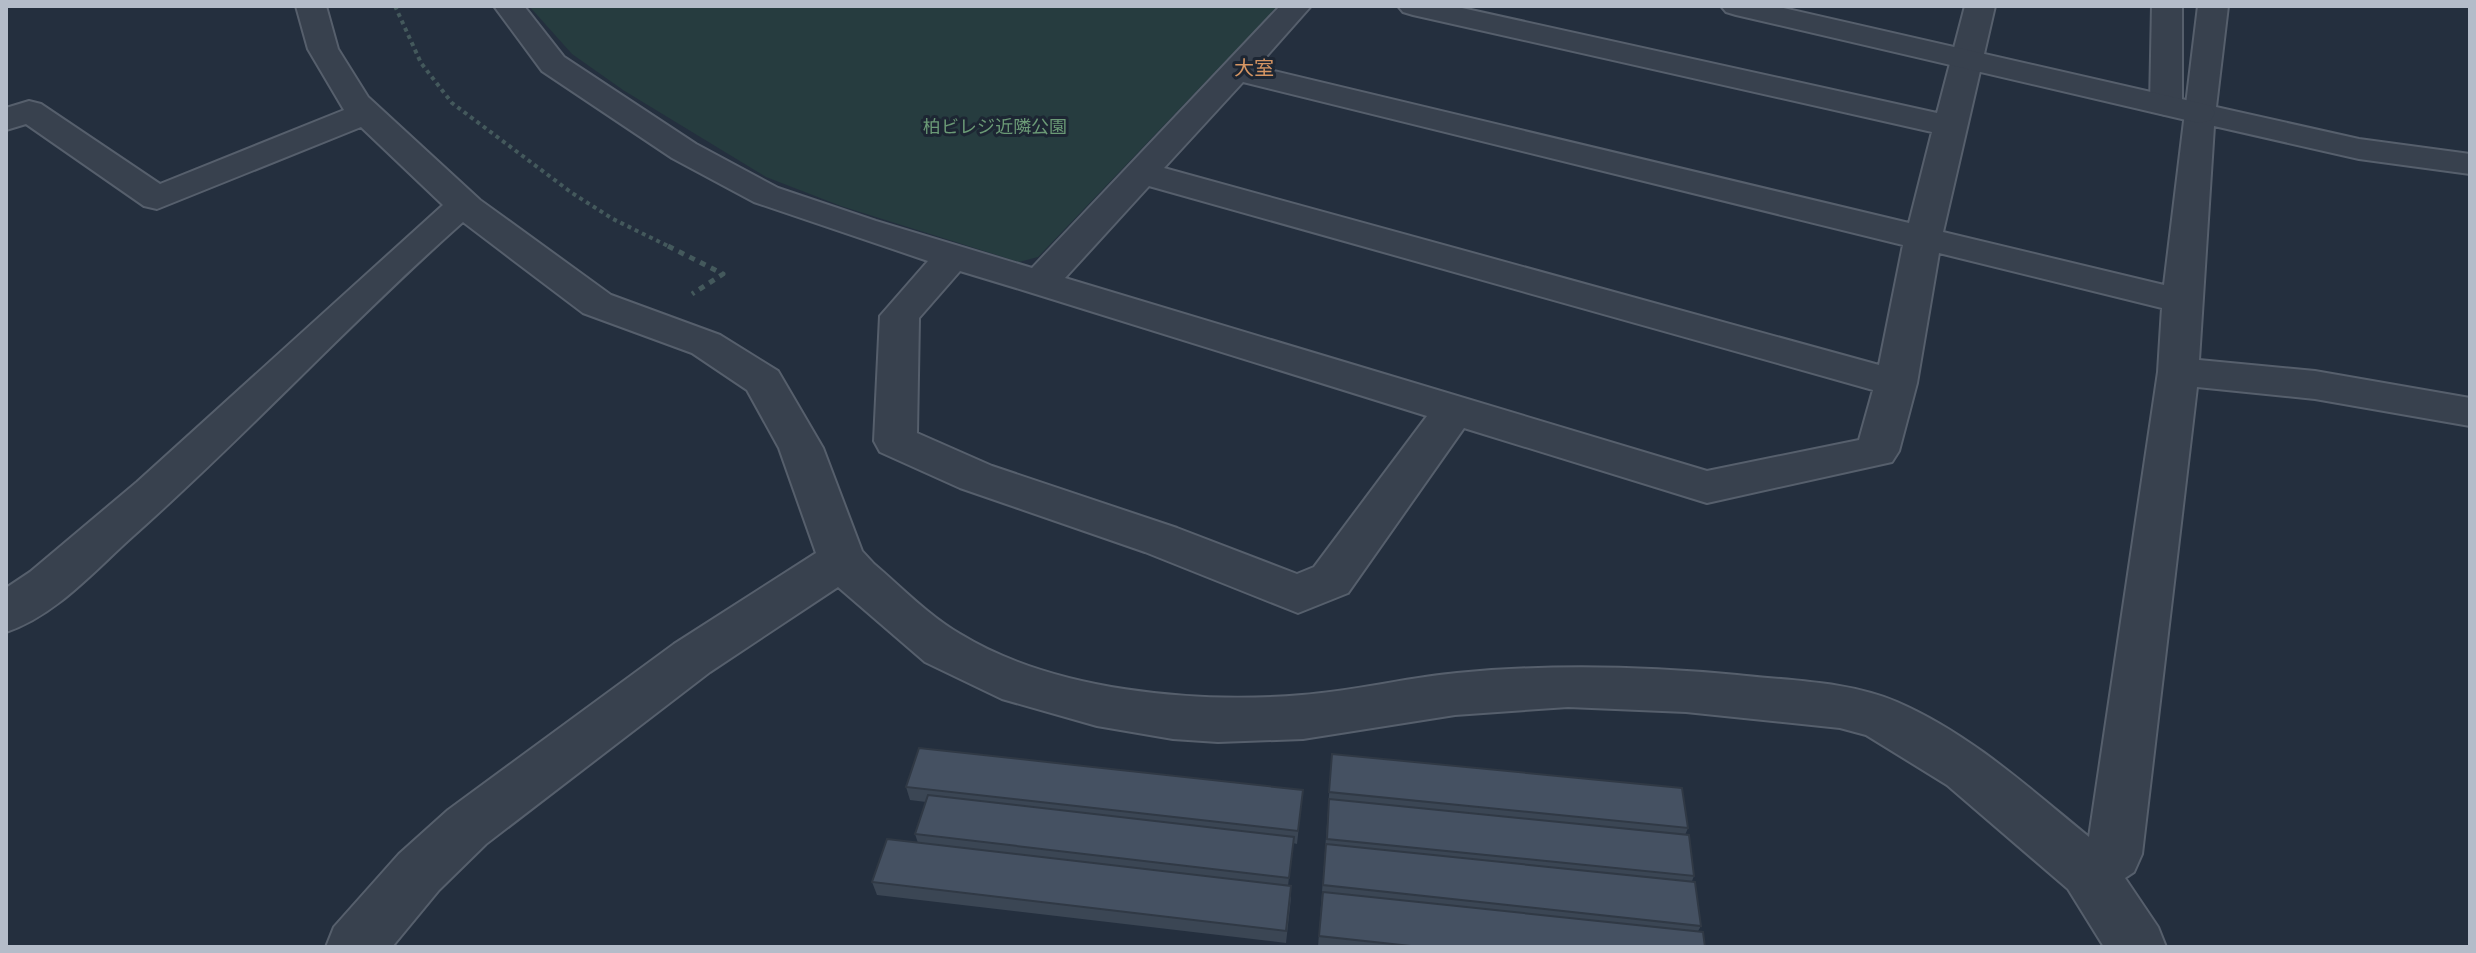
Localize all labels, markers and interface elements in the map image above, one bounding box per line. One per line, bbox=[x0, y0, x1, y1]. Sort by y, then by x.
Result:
district label: 大室 bbox=[1234, 56, 1274, 80]
park label: 柏ビレジ近隣公園 bbox=[923, 116, 1067, 138]

